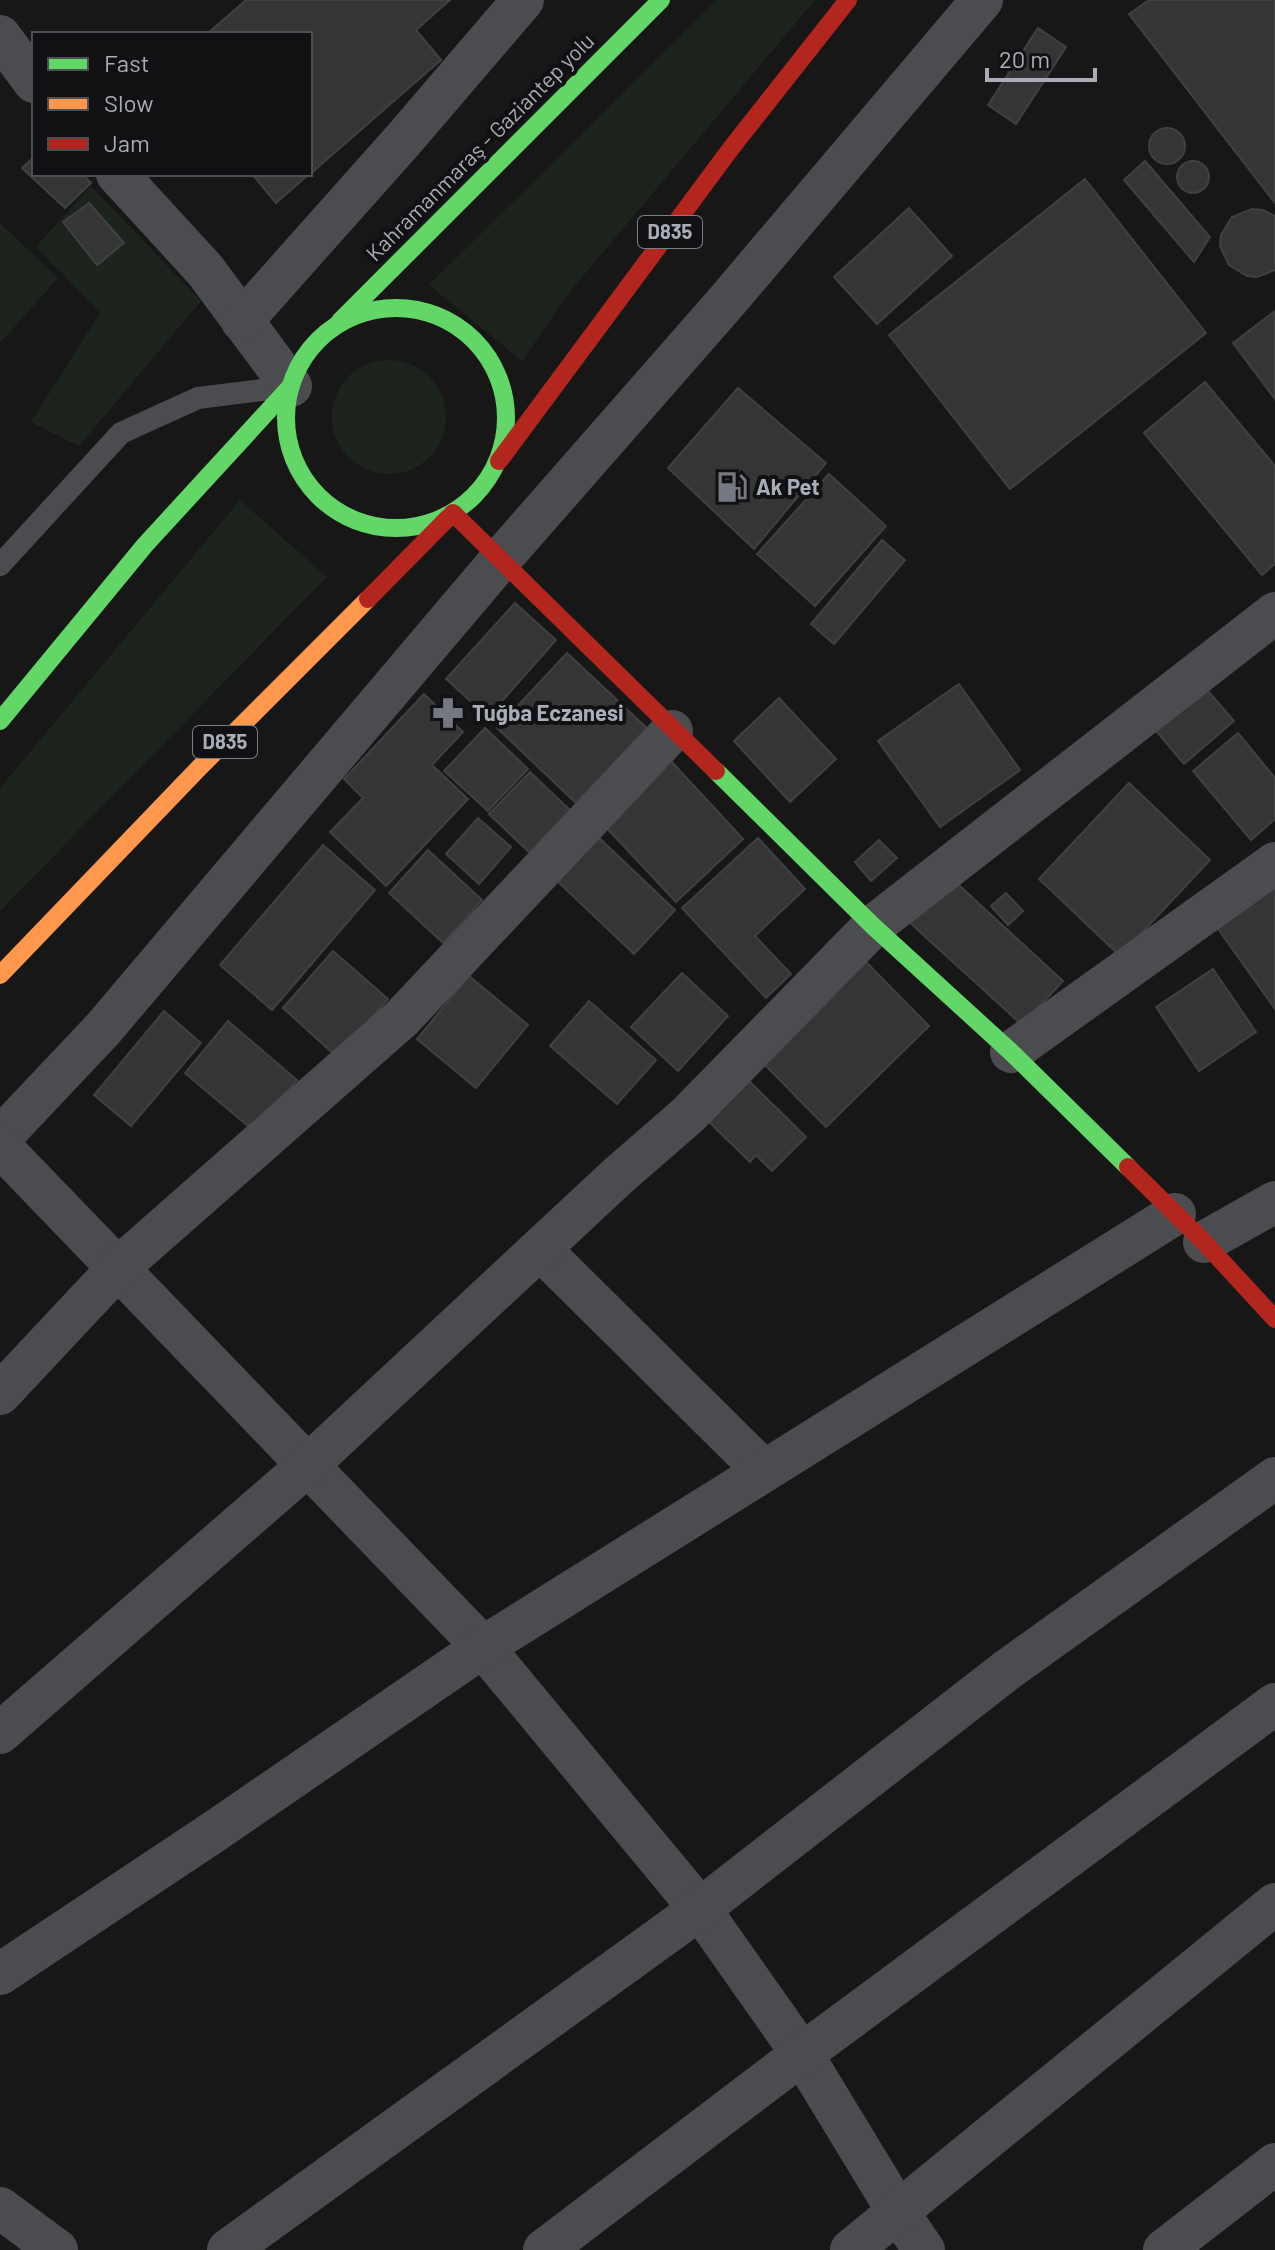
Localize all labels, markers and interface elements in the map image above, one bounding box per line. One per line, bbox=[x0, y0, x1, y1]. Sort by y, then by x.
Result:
street label: Kahramanmaraş - Gaziantep yolu bbox=[360, 27, 599, 266]
legend bbox=[32, 32, 312, 176]
scale bar bbox=[987, 32, 1095, 82]
text: 20 m bbox=[999, 44, 1050, 73]
text: Fast bbox=[104, 48, 149, 77]
text: Slow bbox=[104, 88, 153, 117]
text: Jam bbox=[104, 128, 150, 157]
road number: D835 bbox=[638, 216, 702, 248]
fuel station icon: Ak Pet bbox=[715, 470, 749, 504]
place label: Ak Pet bbox=[756, 473, 820, 499]
pharmacy icon: Tuğba Eczanesi bbox=[431, 696, 465, 730]
place label: Tuğba Eczanesi bbox=[472, 699, 624, 725]
road number: D835 bbox=[193, 726, 257, 758]

